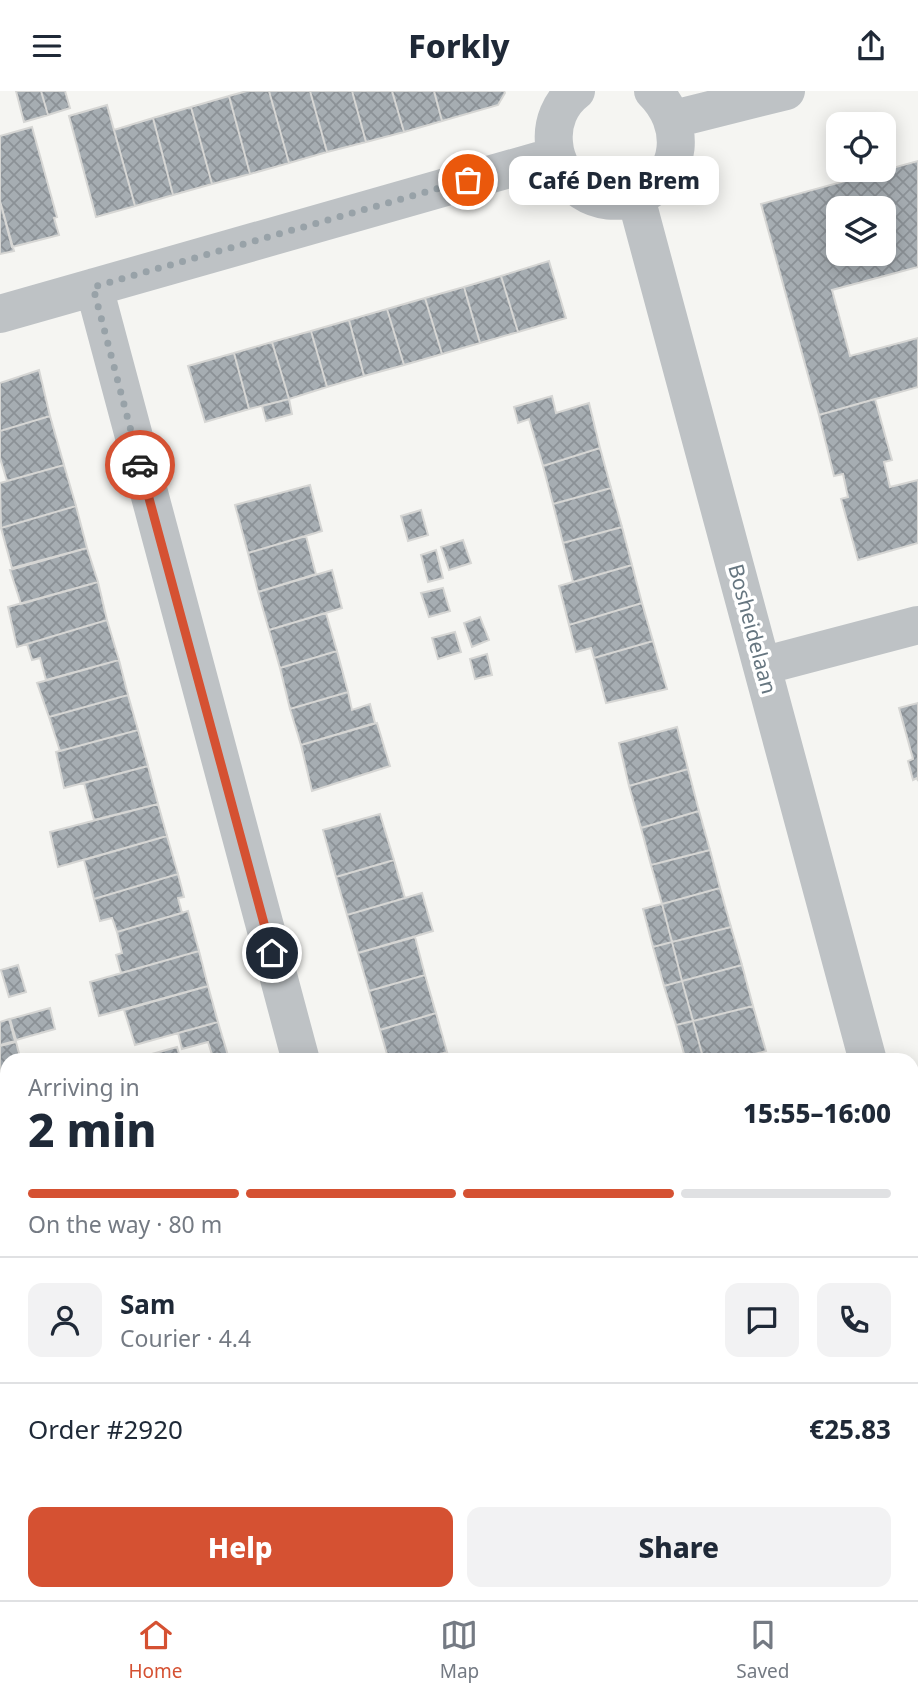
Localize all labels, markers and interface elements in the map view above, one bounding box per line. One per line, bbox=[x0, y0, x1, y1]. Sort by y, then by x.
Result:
text: Forkly bbox=[408, 24, 510, 67]
icon: menu bbox=[28, 27, 66, 65]
icon: share bbox=[852, 27, 890, 65]
map controls bbox=[826, 112, 896, 266]
button: locate bbox=[826, 112, 896, 182]
pin bbox=[438, 150, 498, 210]
callout: Café Den Brem bbox=[510, 155, 720, 205]
icon: bag bbox=[449, 161, 487, 199]
text: Café Den Brem bbox=[528, 164, 700, 196]
button: layers bbox=[826, 196, 896, 266]
courier bbox=[105, 430, 175, 500]
icon: car bbox=[121, 446, 159, 484]
street label: Bosheidelaan bbox=[722, 561, 784, 697]
pin bbox=[242, 923, 302, 983]
icon: home bbox=[253, 934, 291, 972]
text: Arriving in bbox=[28, 1071, 140, 1103]
text: 15:55–16:00 bbox=[743, 1095, 891, 1131]
text: 2 min bbox=[28, 1098, 157, 1160]
text: On the way · 80 m bbox=[28, 1208, 222, 1240]
button: person bbox=[28, 1283, 102, 1357]
button: chat bbox=[725, 1283, 799, 1357]
button: phone bbox=[817, 1283, 891, 1357]
text: Sam bbox=[120, 1286, 175, 1322]
text: Courier · 4.4 bbox=[120, 1322, 251, 1354]
text: Order #2920 bbox=[28, 1411, 183, 1447]
text: €25.83 bbox=[809, 1411, 891, 1447]
button: Help bbox=[28, 1507, 453, 1587]
button: Share bbox=[467, 1507, 891, 1587]
tab: Home bbox=[129, 1616, 183, 1684]
tab: Map bbox=[440, 1616, 479, 1684]
tab: Saved bbox=[736, 1616, 789, 1684]

